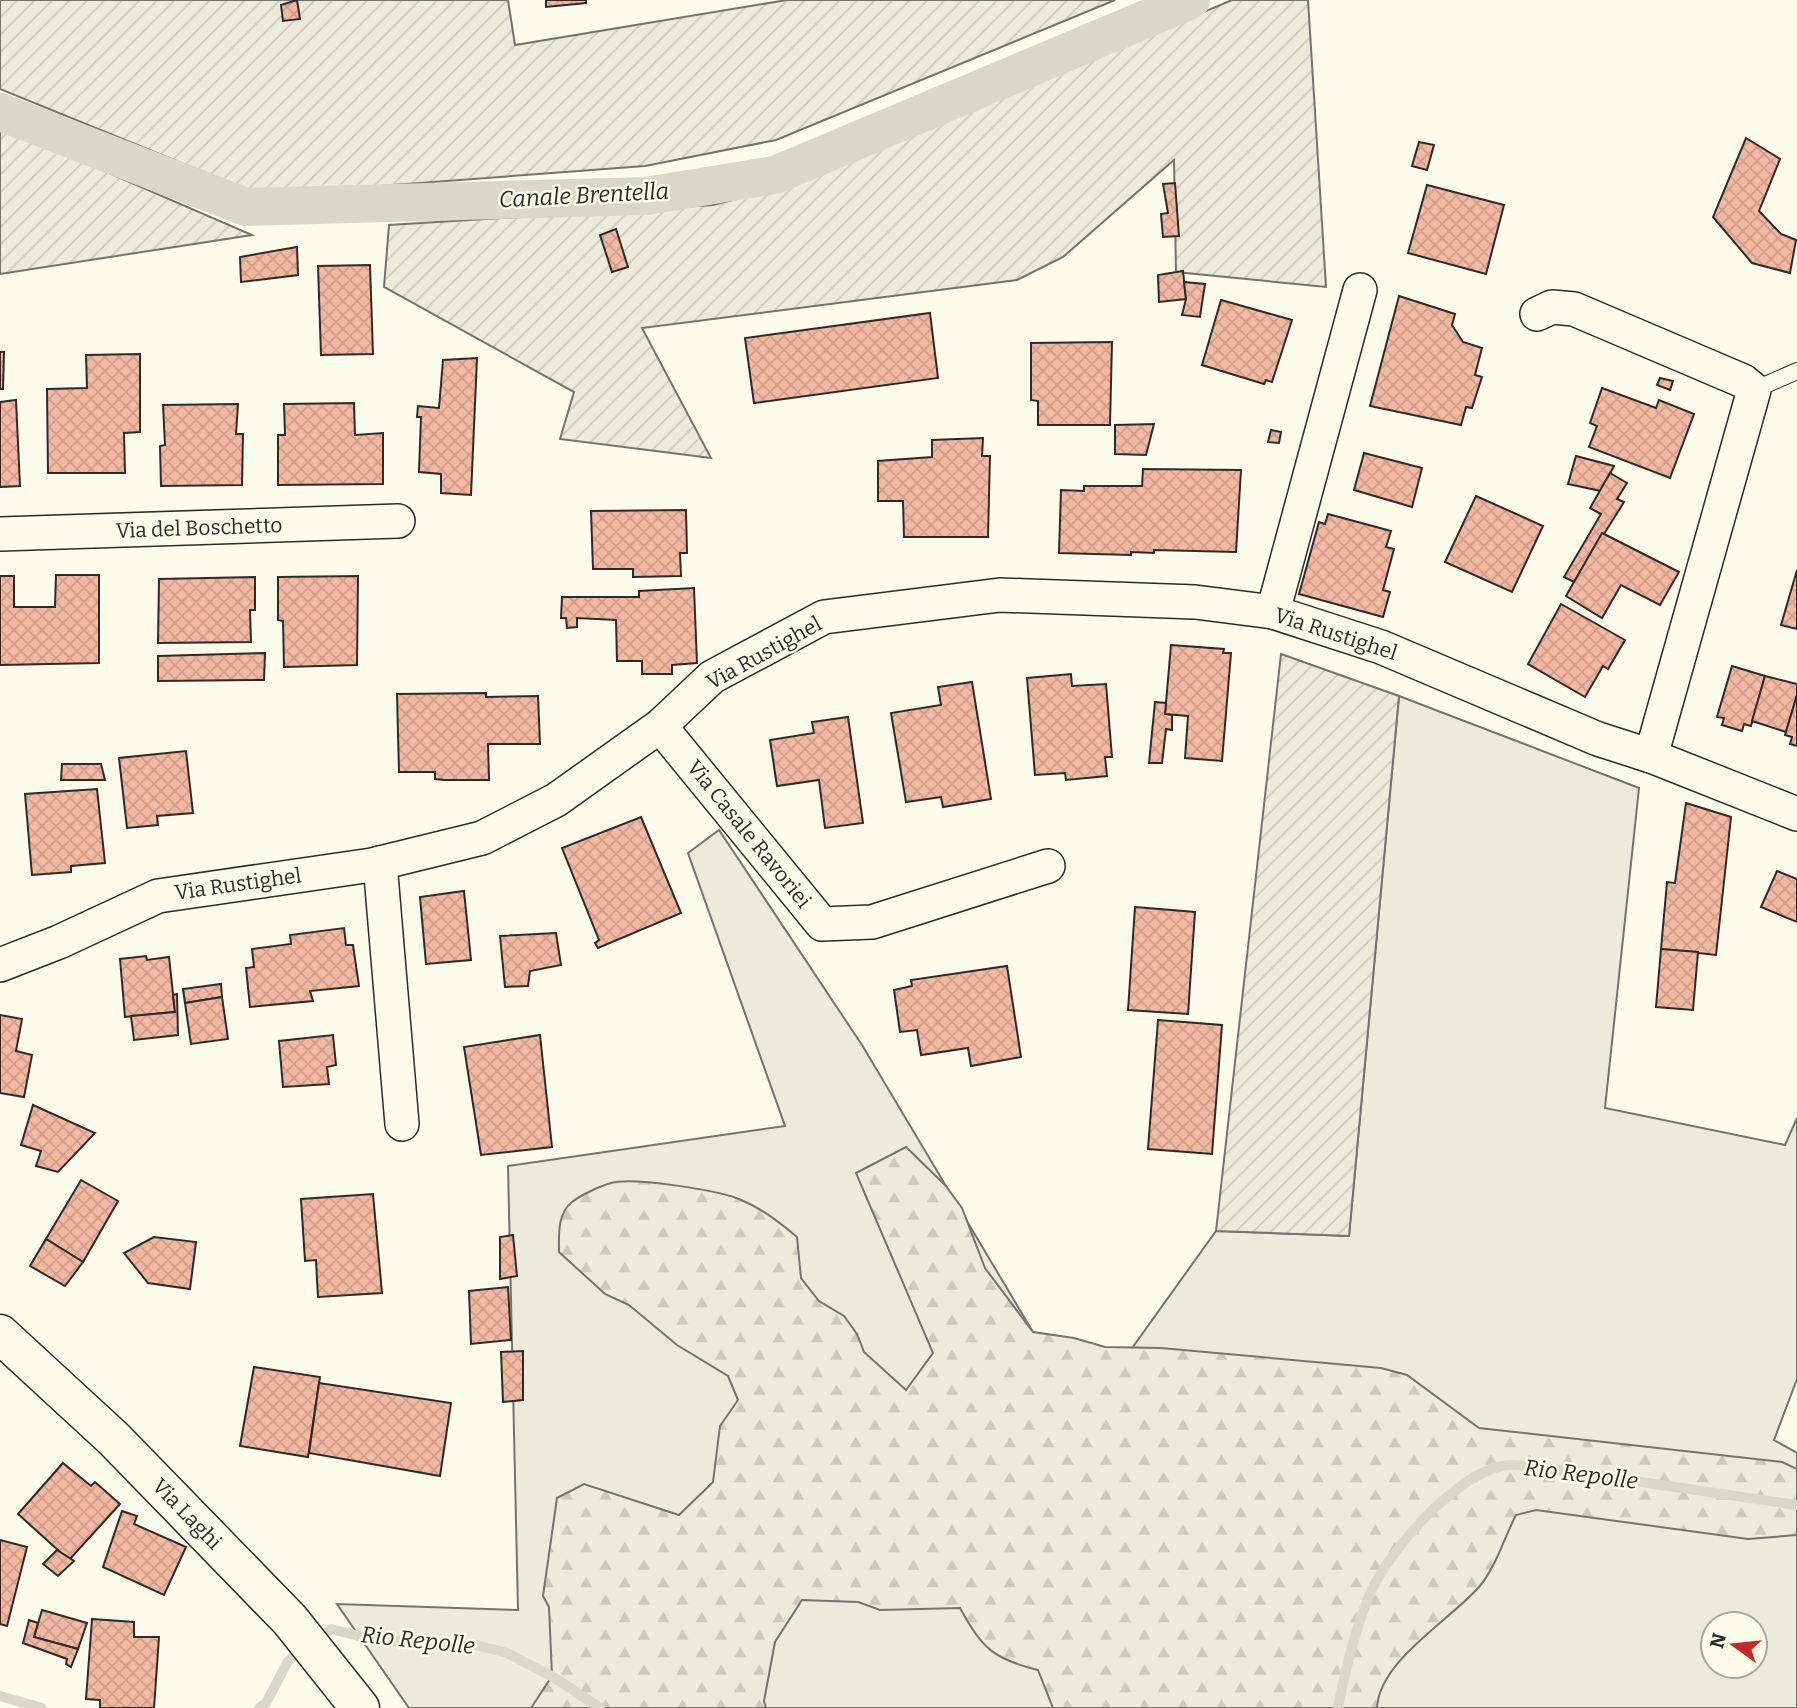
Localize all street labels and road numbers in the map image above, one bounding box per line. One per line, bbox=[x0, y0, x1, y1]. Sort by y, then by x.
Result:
street label: Via del Boschetto bbox=[115, 512, 283, 544]
street label: Via Rustighel bbox=[1271, 602, 1401, 666]
street label: Via Rustighel bbox=[702, 611, 826, 695]
street label: Via Casale Ravoriei bbox=[681, 755, 817, 913]
street label: Via Rustighel bbox=[173, 862, 303, 906]
street label: Via Laghi bbox=[147, 1473, 227, 1555]

